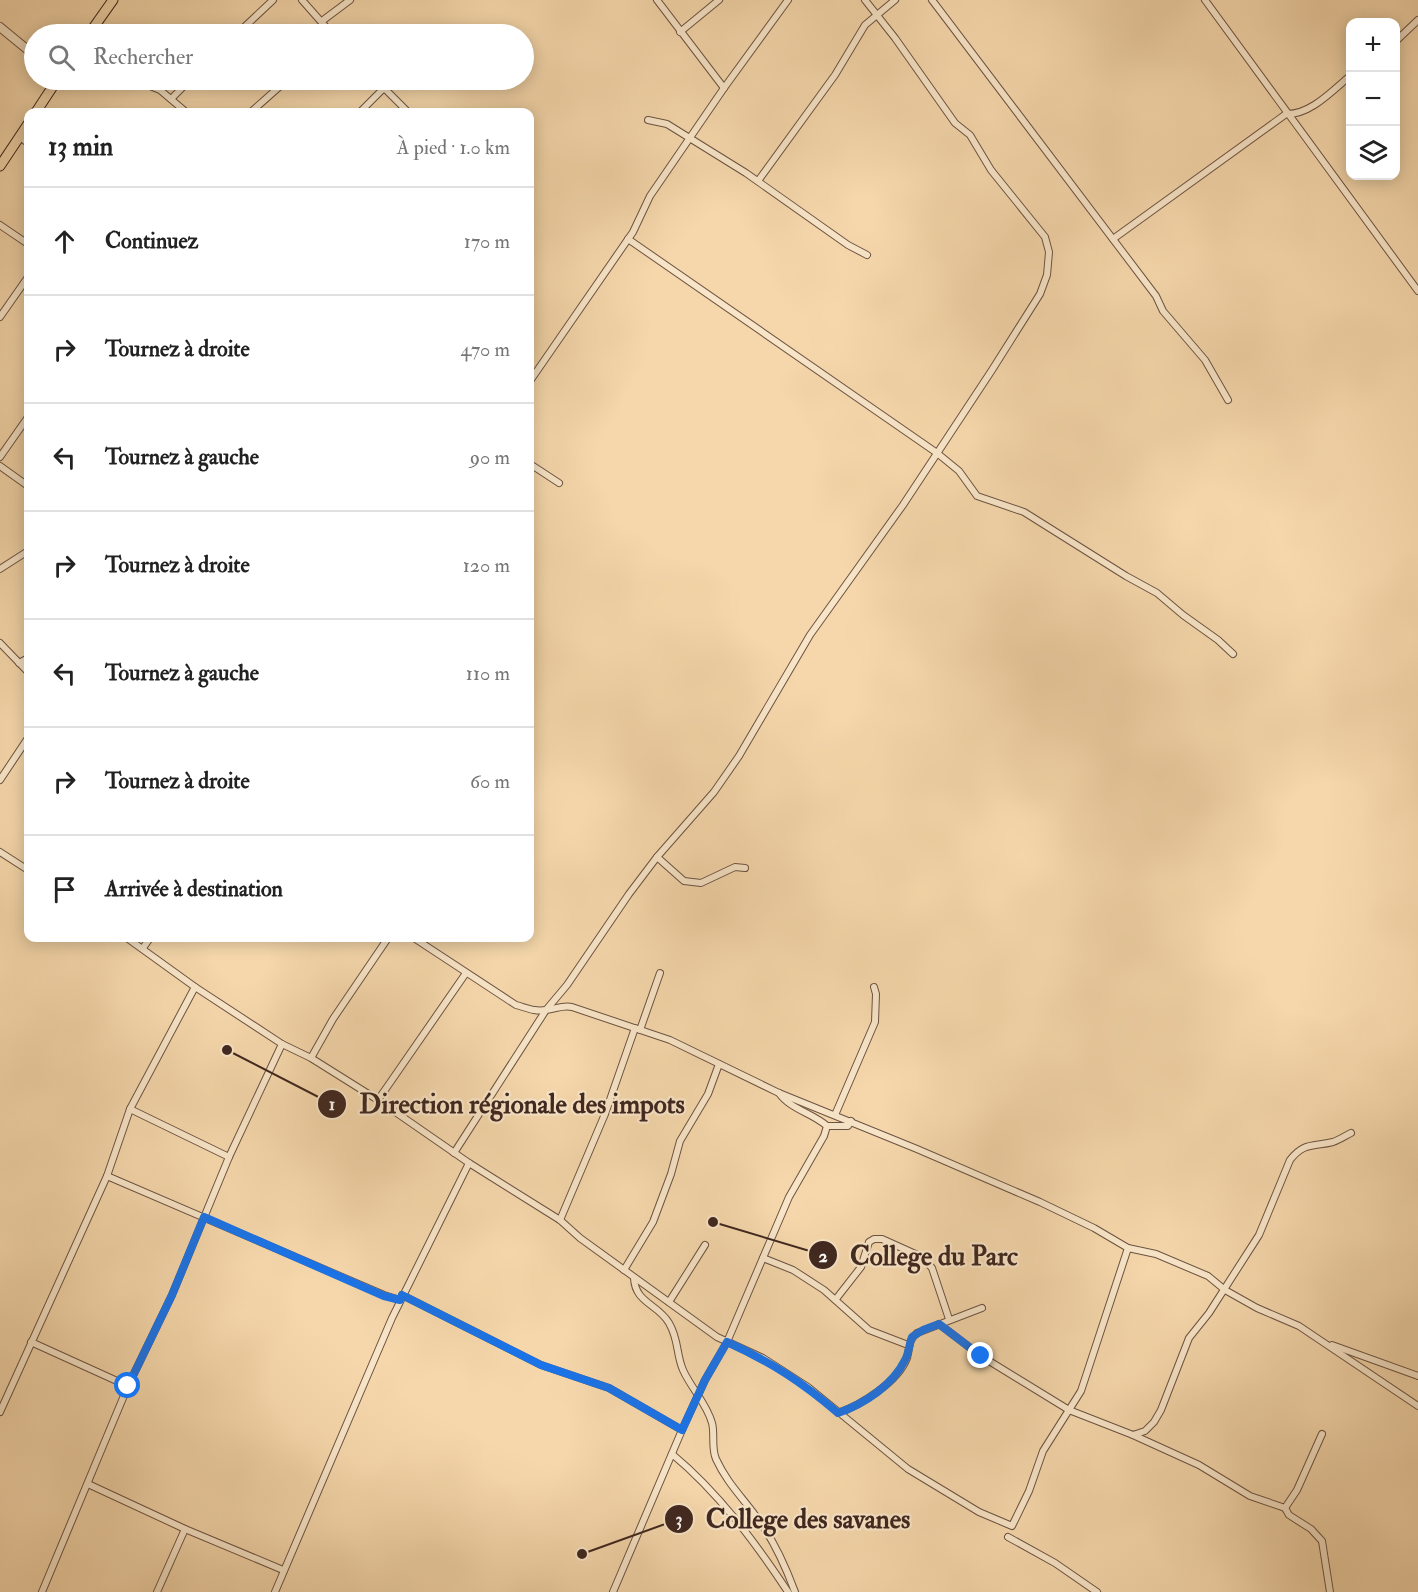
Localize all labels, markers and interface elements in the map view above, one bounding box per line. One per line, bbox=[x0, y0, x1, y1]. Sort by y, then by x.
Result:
map controls bbox=[1346, 18, 1400, 180]
button: + bbox=[1346, 18, 1400, 72]
search box bbox=[24, 24, 534, 90]
icon: search bbox=[45, 41, 78, 74]
text: Rechercher bbox=[93, 43, 193, 71]
button: − bbox=[1346, 72, 1400, 126]
button: layers bbox=[1346, 126, 1400, 180]
text: 13 min bbox=[48, 131, 113, 163]
text: À pied · 1.0 km bbox=[397, 135, 510, 160]
icon: ahead bbox=[48, 225, 81, 258]
text: Continuez bbox=[105, 227, 198, 255]
text: 170 m bbox=[464, 229, 510, 254]
icon: right bbox=[48, 333, 81, 366]
text: Tournez à droite bbox=[105, 335, 250, 363]
text: 470 m bbox=[461, 337, 510, 362]
icon: left bbox=[48, 441, 81, 474]
text: Tournez à gauche bbox=[105, 443, 259, 471]
text: 90 m bbox=[470, 445, 510, 470]
icon: right bbox=[48, 549, 81, 582]
text: Tournez à droite bbox=[105, 551, 250, 579]
text: 120 m bbox=[463, 553, 510, 578]
icon: left bbox=[48, 657, 81, 690]
text: Tournez à gauche bbox=[105, 659, 259, 687]
text: 110 m bbox=[466, 661, 510, 686]
icon: right bbox=[48, 765, 81, 798]
text: Tournez à droite bbox=[105, 767, 250, 795]
text: 60 m bbox=[470, 769, 510, 794]
icon: arrive bbox=[48, 873, 81, 906]
text: Arrivée à destination bbox=[105, 875, 283, 903]
callout: Direction régionale des impots bbox=[317, 1081, 696, 1126]
text: Direction régionale des impots bbox=[359, 1088, 685, 1122]
text: 1 bbox=[329, 1093, 335, 1116]
callout: College du Parc bbox=[808, 1233, 1030, 1278]
text: College du Parc bbox=[850, 1240, 1018, 1274]
text: 2 bbox=[818, 1245, 828, 1268]
route end bbox=[967, 1342, 993, 1368]
route start bbox=[114, 1372, 140, 1398]
callout: College des savanes bbox=[664, 1496, 922, 1541]
text: College des savanes bbox=[706, 1503, 910, 1537]
text: 3 bbox=[676, 1508, 683, 1531]

